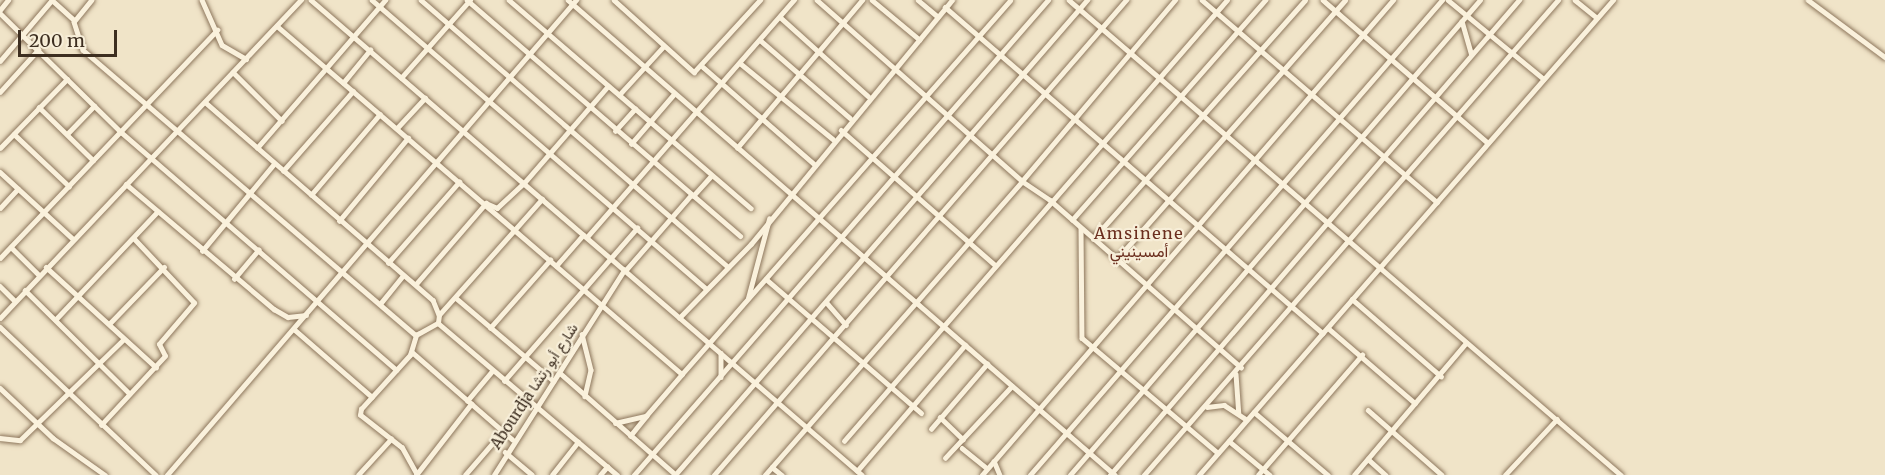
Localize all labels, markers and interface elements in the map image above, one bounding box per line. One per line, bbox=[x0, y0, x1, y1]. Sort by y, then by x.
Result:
scale bar bbox=[21, 18, 120, 56]
text: 200 m bbox=[29, 29, 85, 52]
district label: Amsinene أمسينيني bbox=[1094, 223, 1184, 261]
street label: Abourdja شارع أبو رتشا bbox=[487, 320, 581, 452]

